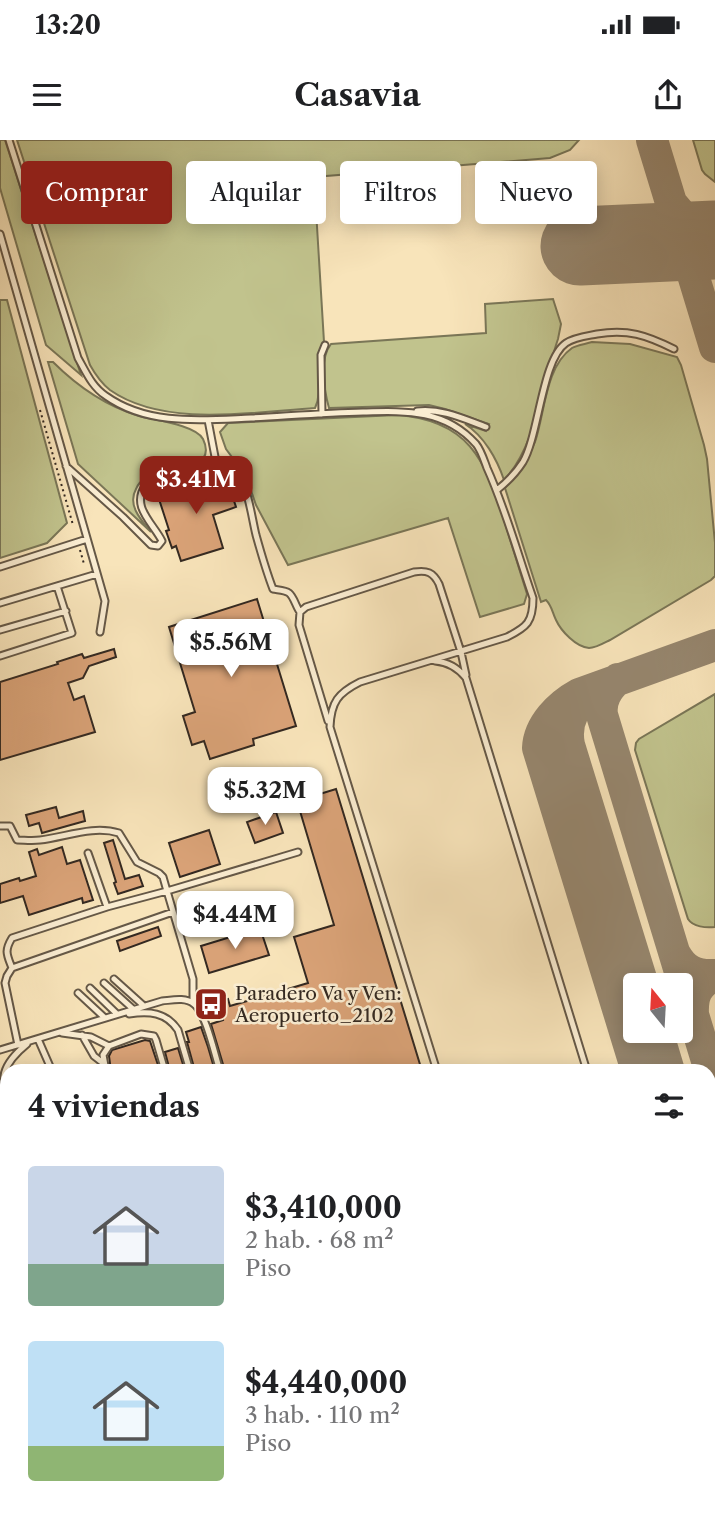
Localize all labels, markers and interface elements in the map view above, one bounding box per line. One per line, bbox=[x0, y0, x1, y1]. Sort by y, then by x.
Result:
text: 13:20 bbox=[35, 9, 101, 41]
text: Casavia bbox=[294, 75, 421, 114]
icon: menu bbox=[28, 76, 66, 114]
icon: share bbox=[649, 76, 687, 114]
chip: Comprar bbox=[21, 161, 172, 224]
chip: Alquilar bbox=[186, 161, 326, 224]
chip: Filtros bbox=[340, 161, 461, 224]
chip: Nuevo bbox=[475, 161, 597, 224]
pin: $3.41M bbox=[139, 456, 253, 516]
text: $3.41M bbox=[156, 465, 236, 493]
pin: $5.56M bbox=[174, 620, 288, 679]
text: $5.56M bbox=[190, 628, 272, 656]
pin: $5.32M bbox=[208, 768, 322, 827]
text: $5.32M bbox=[224, 776, 306, 804]
pin: $4.44M bbox=[178, 892, 292, 951]
text: $4.44M bbox=[193, 900, 277, 928]
north arrow bbox=[623, 973, 693, 1043]
map controls bbox=[623, 973, 693, 1043]
place label: Paradero Va y Ven: Aeropuerto_2102 bbox=[234, 982, 402, 1027]
bus stop icon: Paradero Va y Ven: Aeropuerto_2102 bbox=[192, 985, 230, 1023]
icon: filters bbox=[650, 1087, 688, 1125]
text: 4 viviendas bbox=[28, 1088, 200, 1125]
text: $3,410,000 bbox=[245, 1189, 402, 1226]
icon: home bbox=[84, 1194, 168, 1278]
text: 2 hab. · 68 m² bbox=[245, 1226, 394, 1254]
text: Piso bbox=[245, 1254, 291, 1282]
text: $4,440,000 bbox=[245, 1364, 407, 1401]
icon: home bbox=[84, 1369, 168, 1453]
text: 3 hab. · 110 m² bbox=[245, 1401, 400, 1429]
text: Piso bbox=[245, 1429, 291, 1457]

